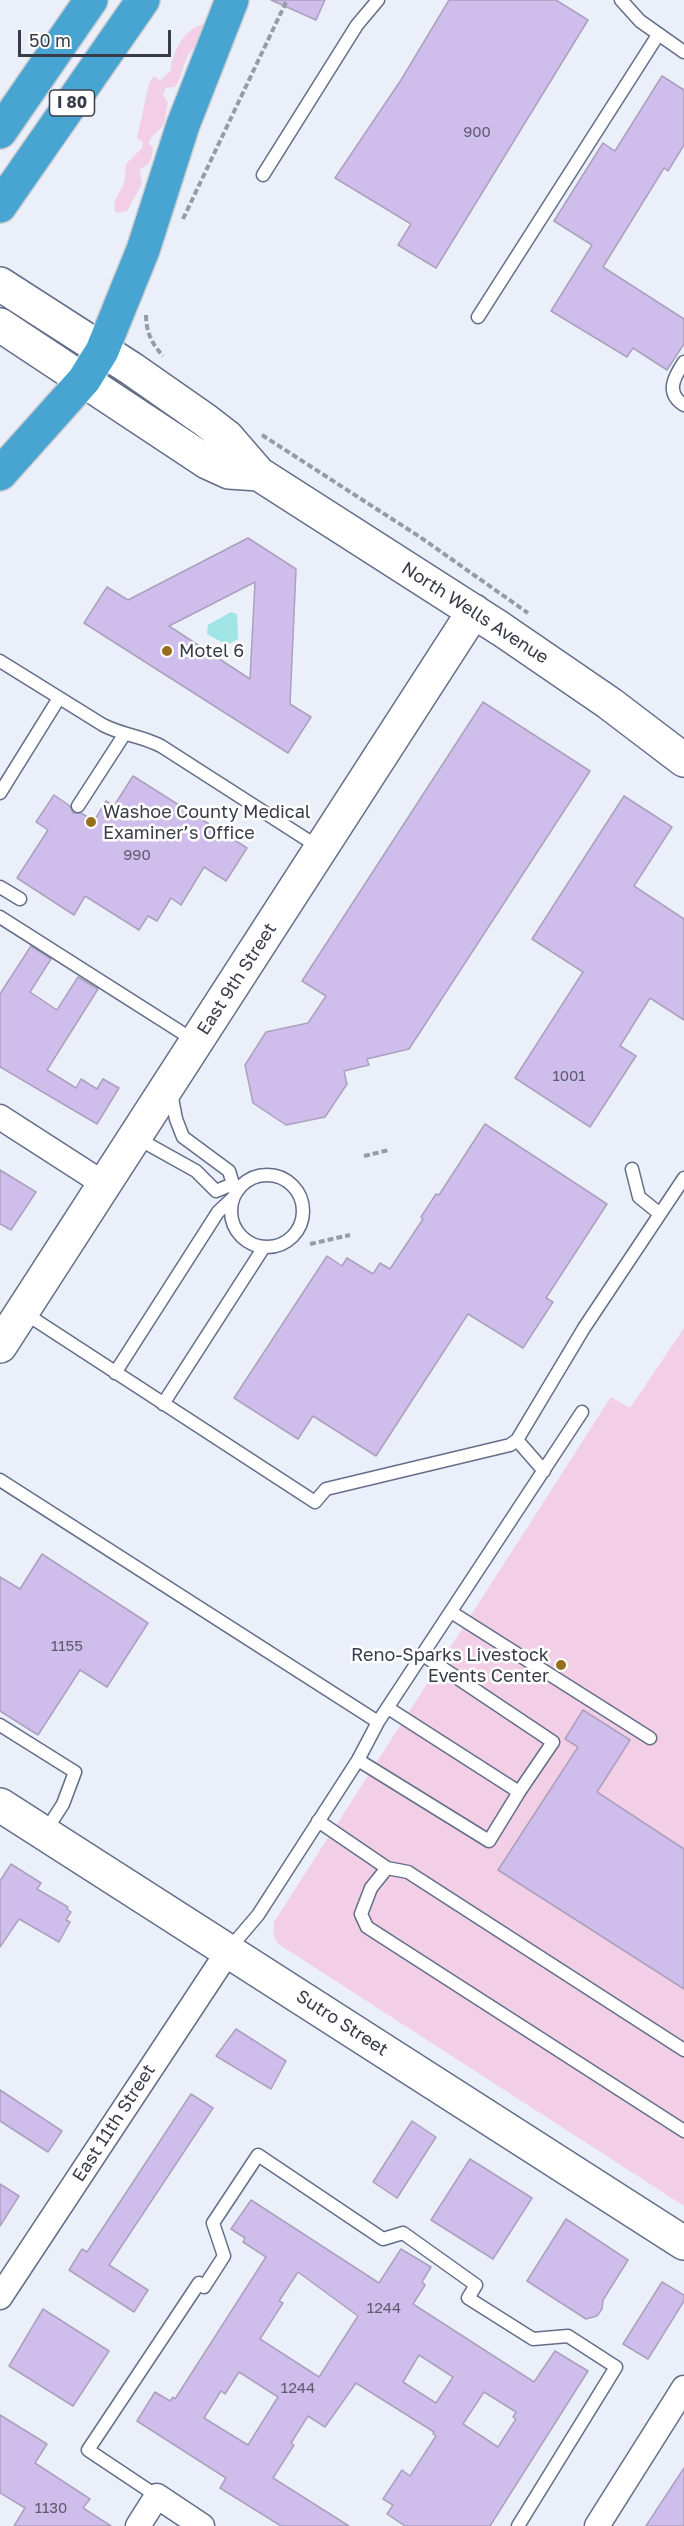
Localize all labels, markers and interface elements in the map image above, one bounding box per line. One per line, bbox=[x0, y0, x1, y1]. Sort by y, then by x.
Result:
scale bar bbox=[21, 18, 174, 56]
text: 50 m bbox=[29, 29, 71, 51]
road number: I 80 bbox=[50, 90, 94, 116]
house number: 900 bbox=[463, 123, 491, 141]
street label: North Wells Avenue bbox=[398, 557, 552, 669]
place label: Motel 6 bbox=[179, 640, 244, 662]
marker: Motel 6 bbox=[160, 644, 174, 658]
place label: Washoe County Medical Examiner’s Office bbox=[103, 801, 311, 844]
marker: Washoe County Medical Examiner’s Office bbox=[84, 815, 98, 829]
house number: 990 bbox=[123, 846, 151, 864]
street label: East 9th Street bbox=[193, 919, 281, 1039]
house number: 1001 bbox=[552, 1067, 586, 1085]
house number: 1155 bbox=[51, 1637, 83, 1655]
place label: Reno-Sparks Livestock Events Center bbox=[351, 1644, 549, 1686]
marker: Reno-Sparks Livestock Events Center bbox=[554, 1658, 568, 1672]
street label: Sutro Street bbox=[292, 1985, 392, 2061]
street label: East 11th Street bbox=[68, 2060, 160, 2186]
house number: 1244 bbox=[367, 2299, 401, 2317]
house number: 1244 bbox=[281, 2379, 315, 2397]
house number: 1130 bbox=[35, 2499, 67, 2517]

